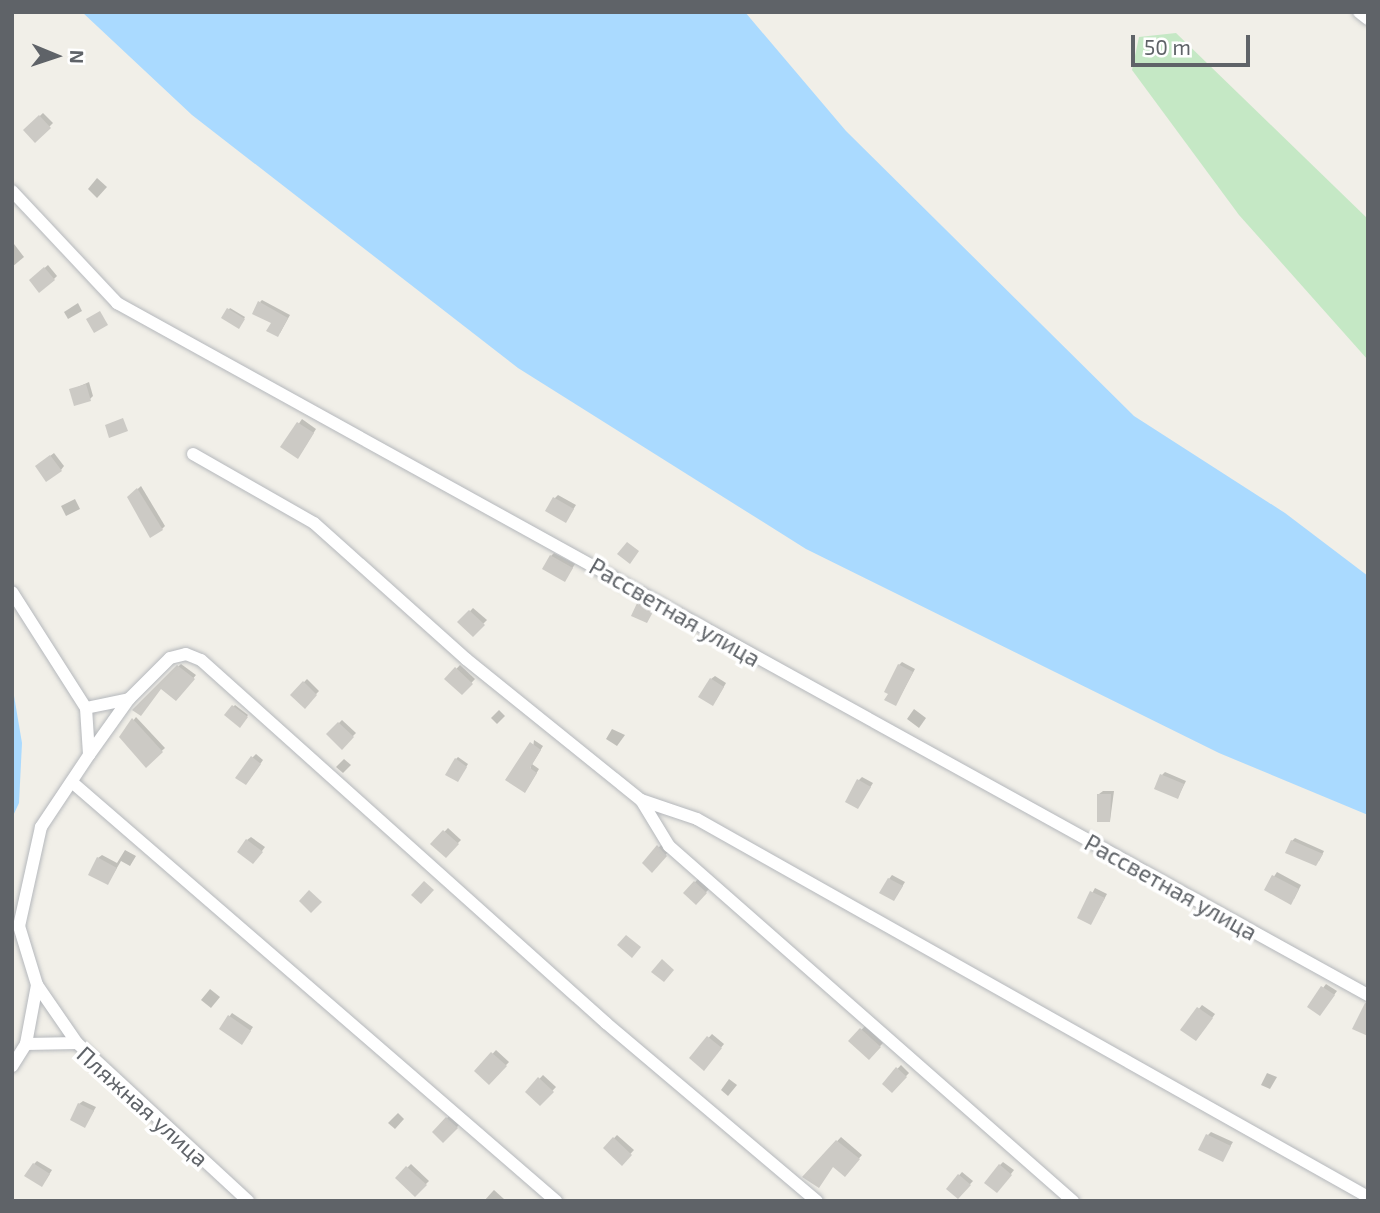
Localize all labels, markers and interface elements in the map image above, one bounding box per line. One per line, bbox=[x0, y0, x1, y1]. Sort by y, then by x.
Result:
north arrow bbox=[21, 21, 91, 91]
scale bar bbox=[1135, 21, 1254, 65]
text: 50 m bbox=[1144, 34, 1191, 59]
text: N bbox=[66, 49, 89, 64]
street label: Рассветная улица bbox=[585, 552, 765, 672]
street label: Рассветная улица bbox=[1080, 828, 1262, 946]
street label: Пляжная улица bbox=[72, 1040, 214, 1172]

